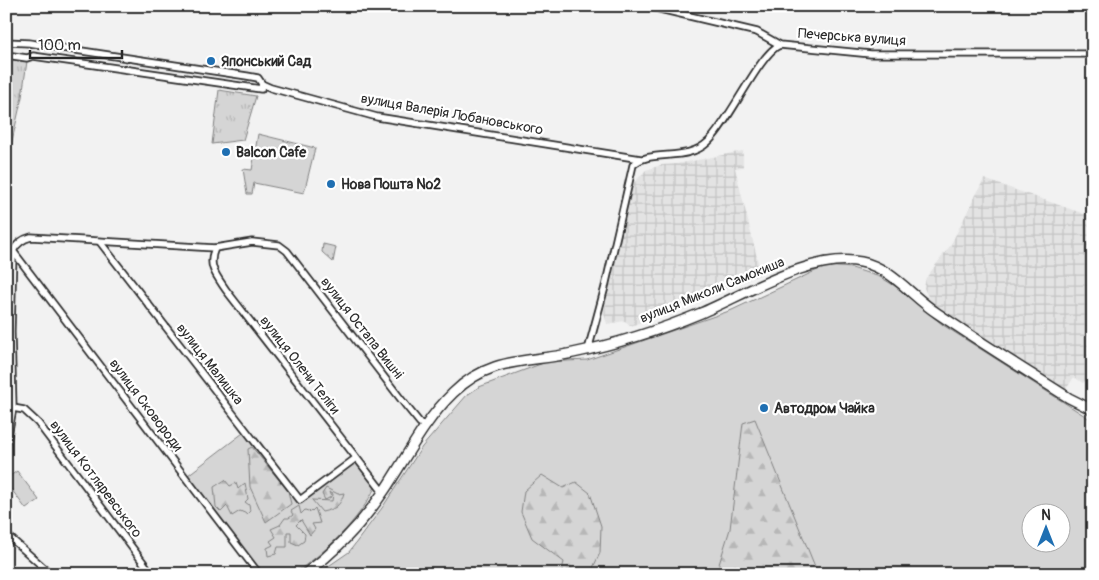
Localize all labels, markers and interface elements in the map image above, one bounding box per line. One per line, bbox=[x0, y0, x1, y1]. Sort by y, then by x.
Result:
street label: Печерська вулиця bbox=[798, 25, 906, 49]
scale bar bbox=[30, 28, 122, 60]
text: 100 m bbox=[38, 36, 81, 55]
place label: Японський Сад bbox=[221, 53, 312, 70]
marker: Японський Сад bbox=[205, 55, 217, 67]
street label: вулиця Валерія Лобановського bbox=[360, 90, 545, 138]
place label: Balcon Cafe bbox=[236, 144, 307, 161]
marker: Balcon Cafe bbox=[220, 146, 232, 158]
place label: Нова Пошта №2 bbox=[341, 176, 441, 193]
marker: Нова Пошта №2 bbox=[325, 178, 337, 190]
street label: вулиця Миколи Самокиша bbox=[637, 253, 787, 327]
street label: вулиця Остапа Вишні bbox=[317, 274, 407, 383]
street label: вулиця Олени Теліги bbox=[256, 313, 344, 417]
street label: вулиця Малишка bbox=[173, 320, 247, 408]
street label: вулиця Сковороди bbox=[106, 355, 186, 455]
place label: Автодром Чайка bbox=[774, 400, 875, 417]
marker: Автодром Чайка bbox=[758, 402, 770, 414]
street label: вулиця Котляревського bbox=[46, 417, 146, 541]
north arrow bbox=[1022, 502, 1072, 552]
text: N bbox=[1041, 507, 1051, 524]

